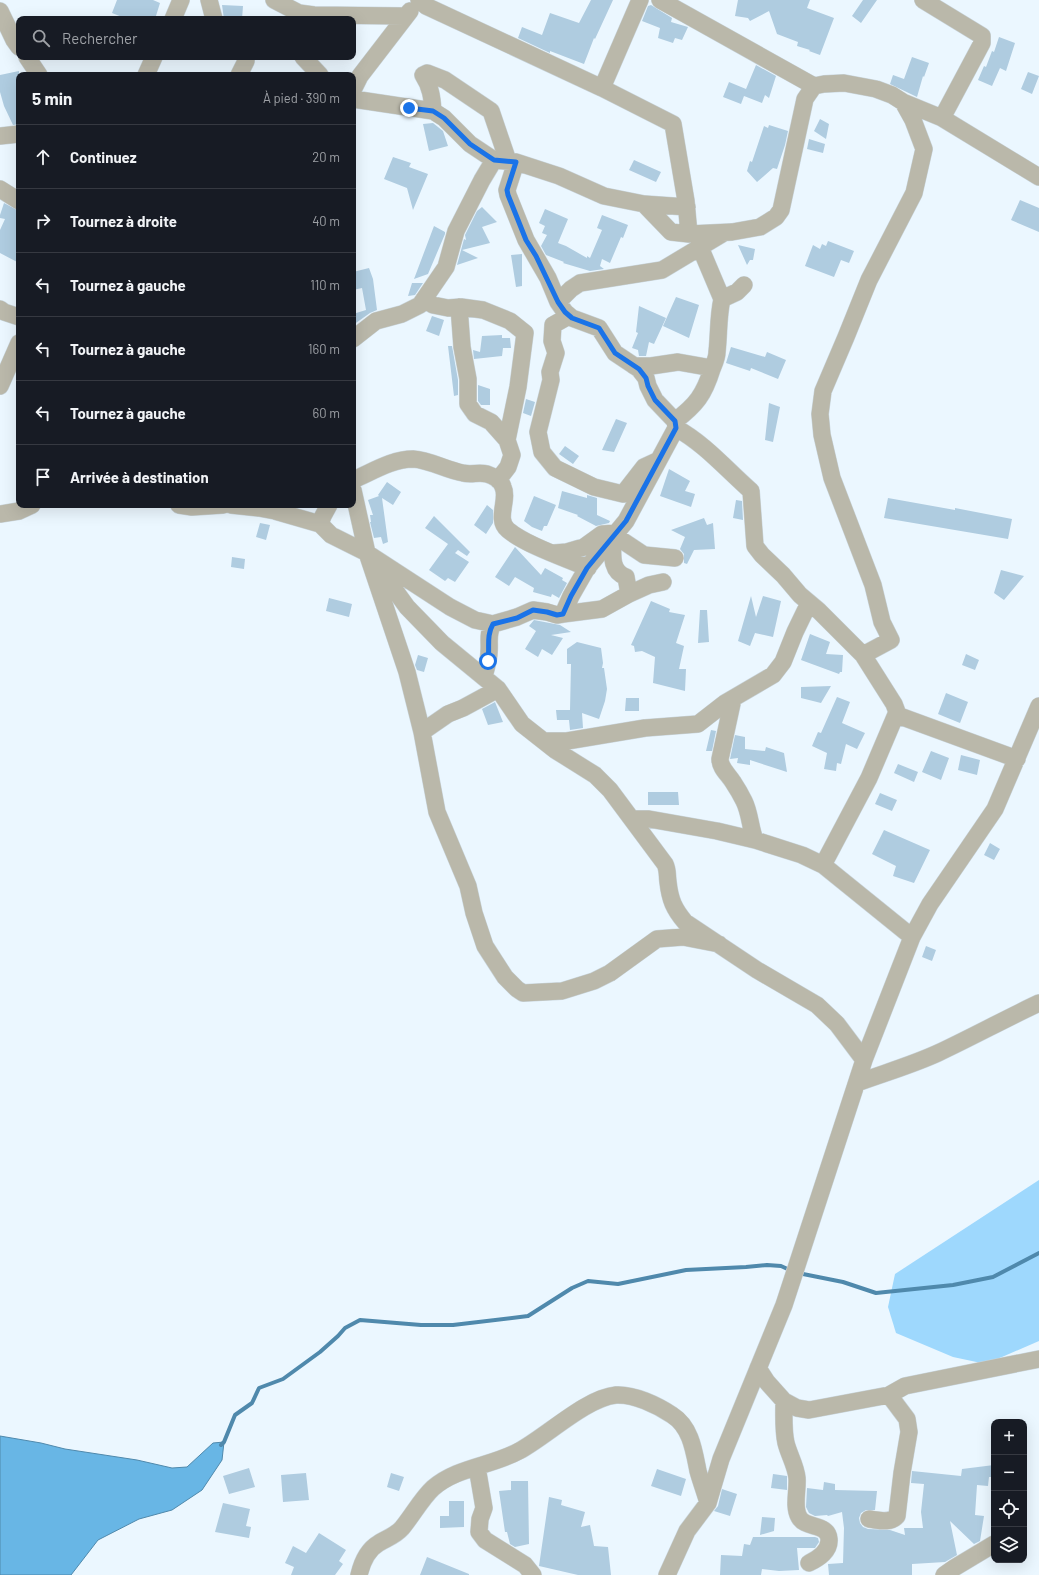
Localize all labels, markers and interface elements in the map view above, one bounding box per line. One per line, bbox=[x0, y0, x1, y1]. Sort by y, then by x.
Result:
search box bbox=[16, 16, 356, 60]
icon: search bbox=[30, 27, 52, 49]
text: Rechercher bbox=[62, 29, 138, 47]
text: 5 min bbox=[32, 88, 72, 108]
text: À pied · 390 m bbox=[263, 90, 340, 106]
route end bbox=[400, 99, 418, 117]
icon: ahead bbox=[32, 146, 54, 168]
text: Continuez bbox=[70, 148, 137, 166]
text: 20 m bbox=[312, 149, 340, 165]
icon: right bbox=[32, 210, 54, 232]
text: Tournez à droite bbox=[70, 212, 177, 230]
text: 40 m bbox=[312, 213, 340, 229]
icon: left bbox=[32, 274, 54, 296]
text: Tournez à gauche bbox=[70, 276, 186, 294]
text: 110 m bbox=[310, 277, 340, 293]
icon: left bbox=[32, 338, 54, 360]
text: Tournez à gauche bbox=[70, 340, 186, 358]
text: 160 m bbox=[308, 341, 340, 357]
icon: left bbox=[32, 402, 54, 424]
text: Tournez à gauche bbox=[70, 404, 186, 422]
text: 60 m bbox=[313, 405, 340, 421]
icon: arrive bbox=[32, 466, 54, 488]
text: Arrivée à destination bbox=[70, 468, 209, 486]
route start bbox=[479, 652, 497, 670]
map controls bbox=[991, 1419, 1027, 1563]
button: + bbox=[991, 1419, 1027, 1455]
button: − bbox=[991, 1455, 1027, 1491]
button: locate bbox=[991, 1491, 1027, 1527]
button: layers bbox=[991, 1527, 1027, 1563]

